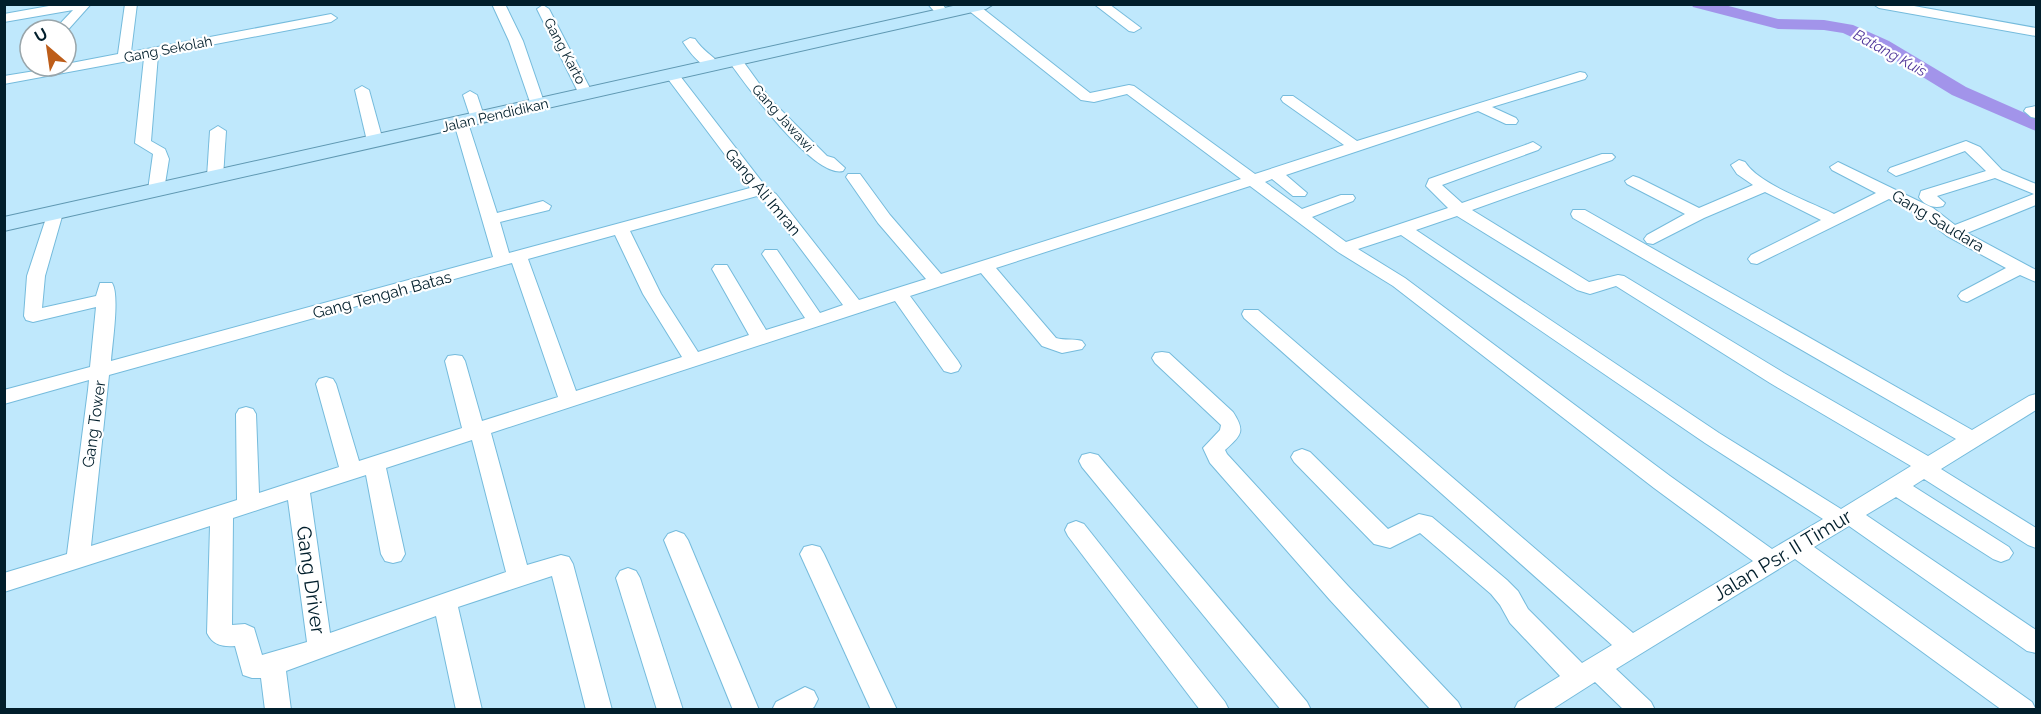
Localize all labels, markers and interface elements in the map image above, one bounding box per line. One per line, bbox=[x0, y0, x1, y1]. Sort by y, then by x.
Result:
street label: Gang Karto bbox=[541, 15, 589, 87]
north arrow bbox=[18, 18, 78, 78]
text: U bbox=[31, 24, 51, 47]
water label: Batang Kuis bbox=[1850, 26, 1930, 80]
street label: Gang Sekolah bbox=[122, 33, 214, 65]
street label: Gang Jawawi bbox=[749, 81, 817, 155]
street label: Jalan Pendidikan bbox=[440, 95, 550, 135]
street label: Gang Ali Imran bbox=[721, 145, 805, 239]
street label: Gang Saudara bbox=[1888, 186, 1988, 256]
street label: Gang Tengah Batas bbox=[311, 267, 454, 323]
street label: Gang Tower bbox=[78, 379, 110, 469]
street label: Jalan Psr. II Timur bbox=[1708, 504, 1856, 606]
street label: Gang Driver bbox=[292, 524, 330, 636]

